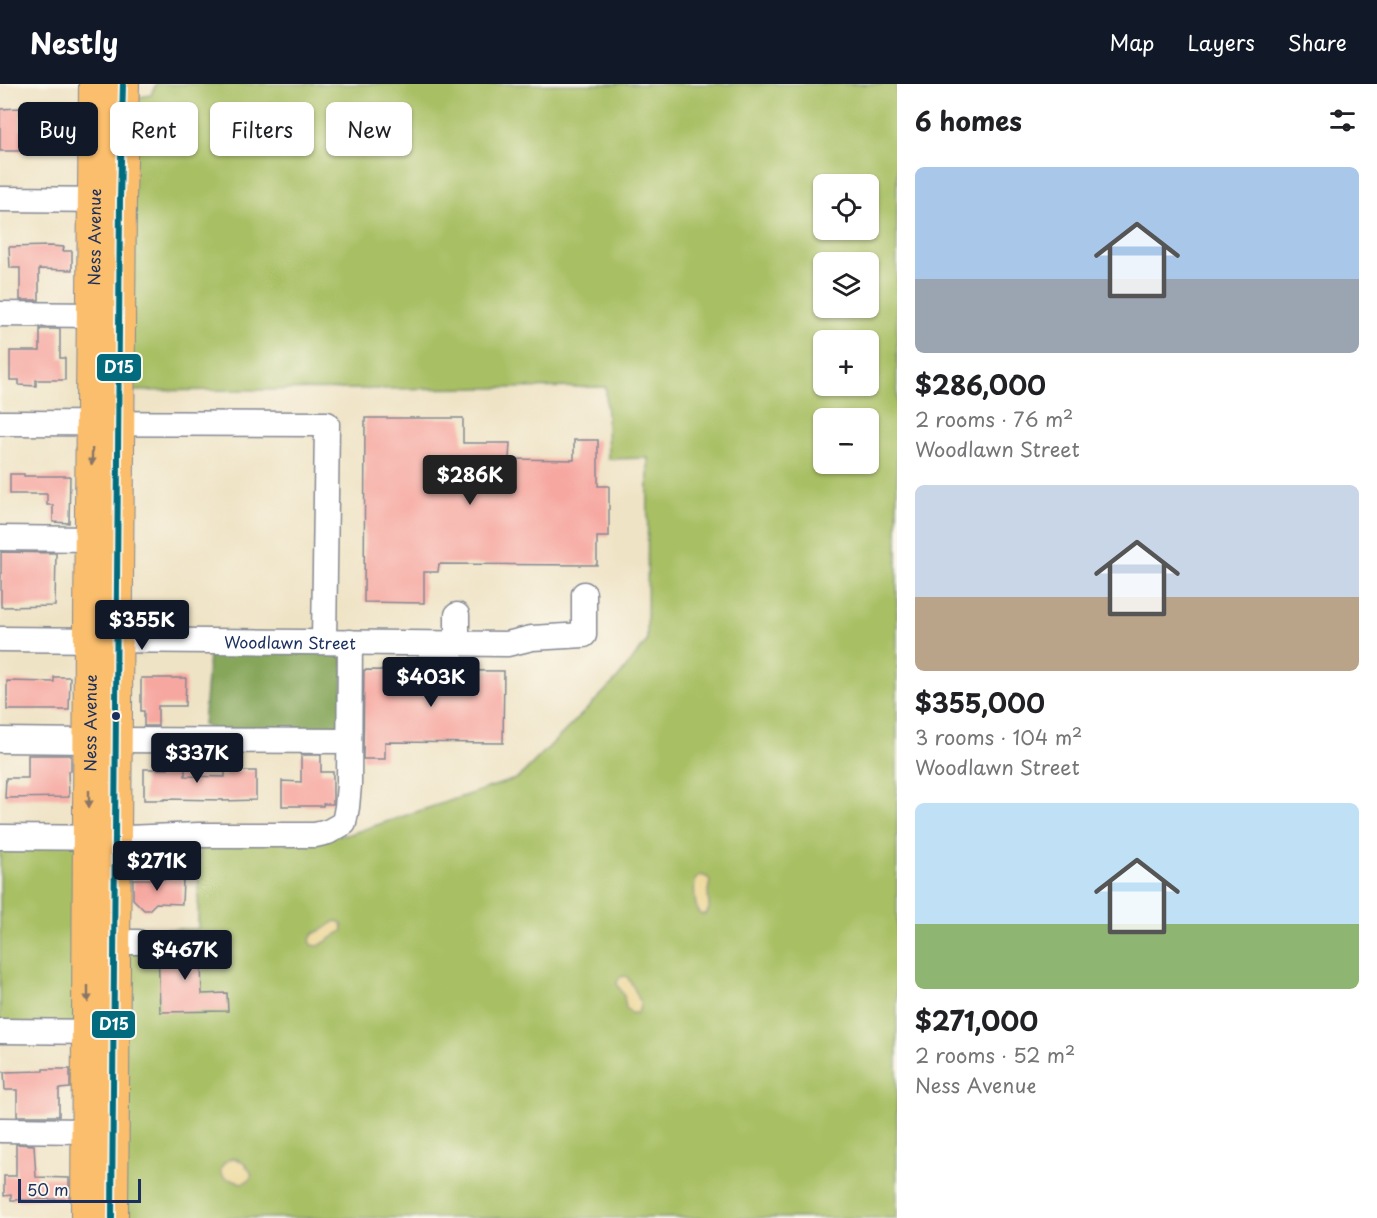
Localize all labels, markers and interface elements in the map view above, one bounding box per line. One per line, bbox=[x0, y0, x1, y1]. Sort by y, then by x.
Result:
text: Nestly bbox=[30, 21, 118, 64]
text: Map bbox=[1110, 26, 1154, 58]
text: Layers bbox=[1187, 26, 1255, 58]
text: Share bbox=[1288, 26, 1347, 58]
text: 6 homes bbox=[915, 101, 1022, 140]
chip: Buy bbox=[18, 102, 98, 156]
chip: Rent bbox=[110, 102, 198, 156]
chip: Filters bbox=[210, 102, 314, 156]
chip: New bbox=[326, 102, 412, 156]
icon: filters bbox=[1326, 104, 1359, 137]
map controls bbox=[813, 174, 879, 474]
button: locate bbox=[813, 174, 879, 240]
street label: Ness Avenue bbox=[81, 188, 106, 286]
icon: home bbox=[1083, 206, 1191, 314]
button: layers bbox=[813, 252, 879, 318]
button: + bbox=[813, 330, 879, 396]
line badge: D15 bbox=[96, 353, 142, 382]
text: D15 bbox=[104, 354, 134, 378]
text: $286,000 bbox=[915, 365, 1046, 404]
text: 2 rooms · 76 m² bbox=[915, 404, 1073, 434]
button: − bbox=[813, 408, 879, 474]
text: Woodlawn Street bbox=[915, 434, 1080, 464]
one-way arrow bbox=[87, 448, 97, 467]
pin: $286K bbox=[428, 455, 512, 506]
text: $286K bbox=[437, 459, 503, 489]
icon: home bbox=[1083, 524, 1191, 632]
pin: $355K bbox=[100, 600, 184, 651]
text: $355K bbox=[109, 604, 175, 634]
street label: Woodlawn Street bbox=[224, 629, 356, 655]
pin: $403K bbox=[389, 657, 473, 708]
text: $403K bbox=[397, 661, 465, 691]
street label: Ness Avenue bbox=[77, 674, 102, 772]
text: $355,000 bbox=[915, 683, 1045, 722]
unlabelled marker bbox=[110, 710, 122, 722]
text: 3 rooms · 104 m² bbox=[915, 722, 1082, 752]
pin: $337K bbox=[155, 733, 239, 784]
text: $337K bbox=[165, 737, 229, 767]
text: Woodlawn Street bbox=[915, 752, 1080, 782]
one-way arrow bbox=[84, 790, 94, 809]
pin: $271K bbox=[115, 841, 199, 892]
icon: home bbox=[1083, 842, 1191, 950]
text: $271K bbox=[127, 845, 187, 875]
pin: $467K bbox=[143, 930, 227, 981]
text: $467K bbox=[152, 934, 218, 964]
one-way arrow bbox=[83, 985, 93, 1004]
text: $271,000 bbox=[915, 1001, 1038, 1040]
line badge: D15 bbox=[91, 1010, 136, 1039]
text: D15 bbox=[99, 1011, 129, 1035]
text: 2 rooms · 52 m² bbox=[915, 1040, 1075, 1070]
text: Ness Avenue bbox=[915, 1070, 1037, 1100]
scale bar bbox=[18, 1176, 141, 1204]
text: 50 m bbox=[27, 1177, 68, 1201]

